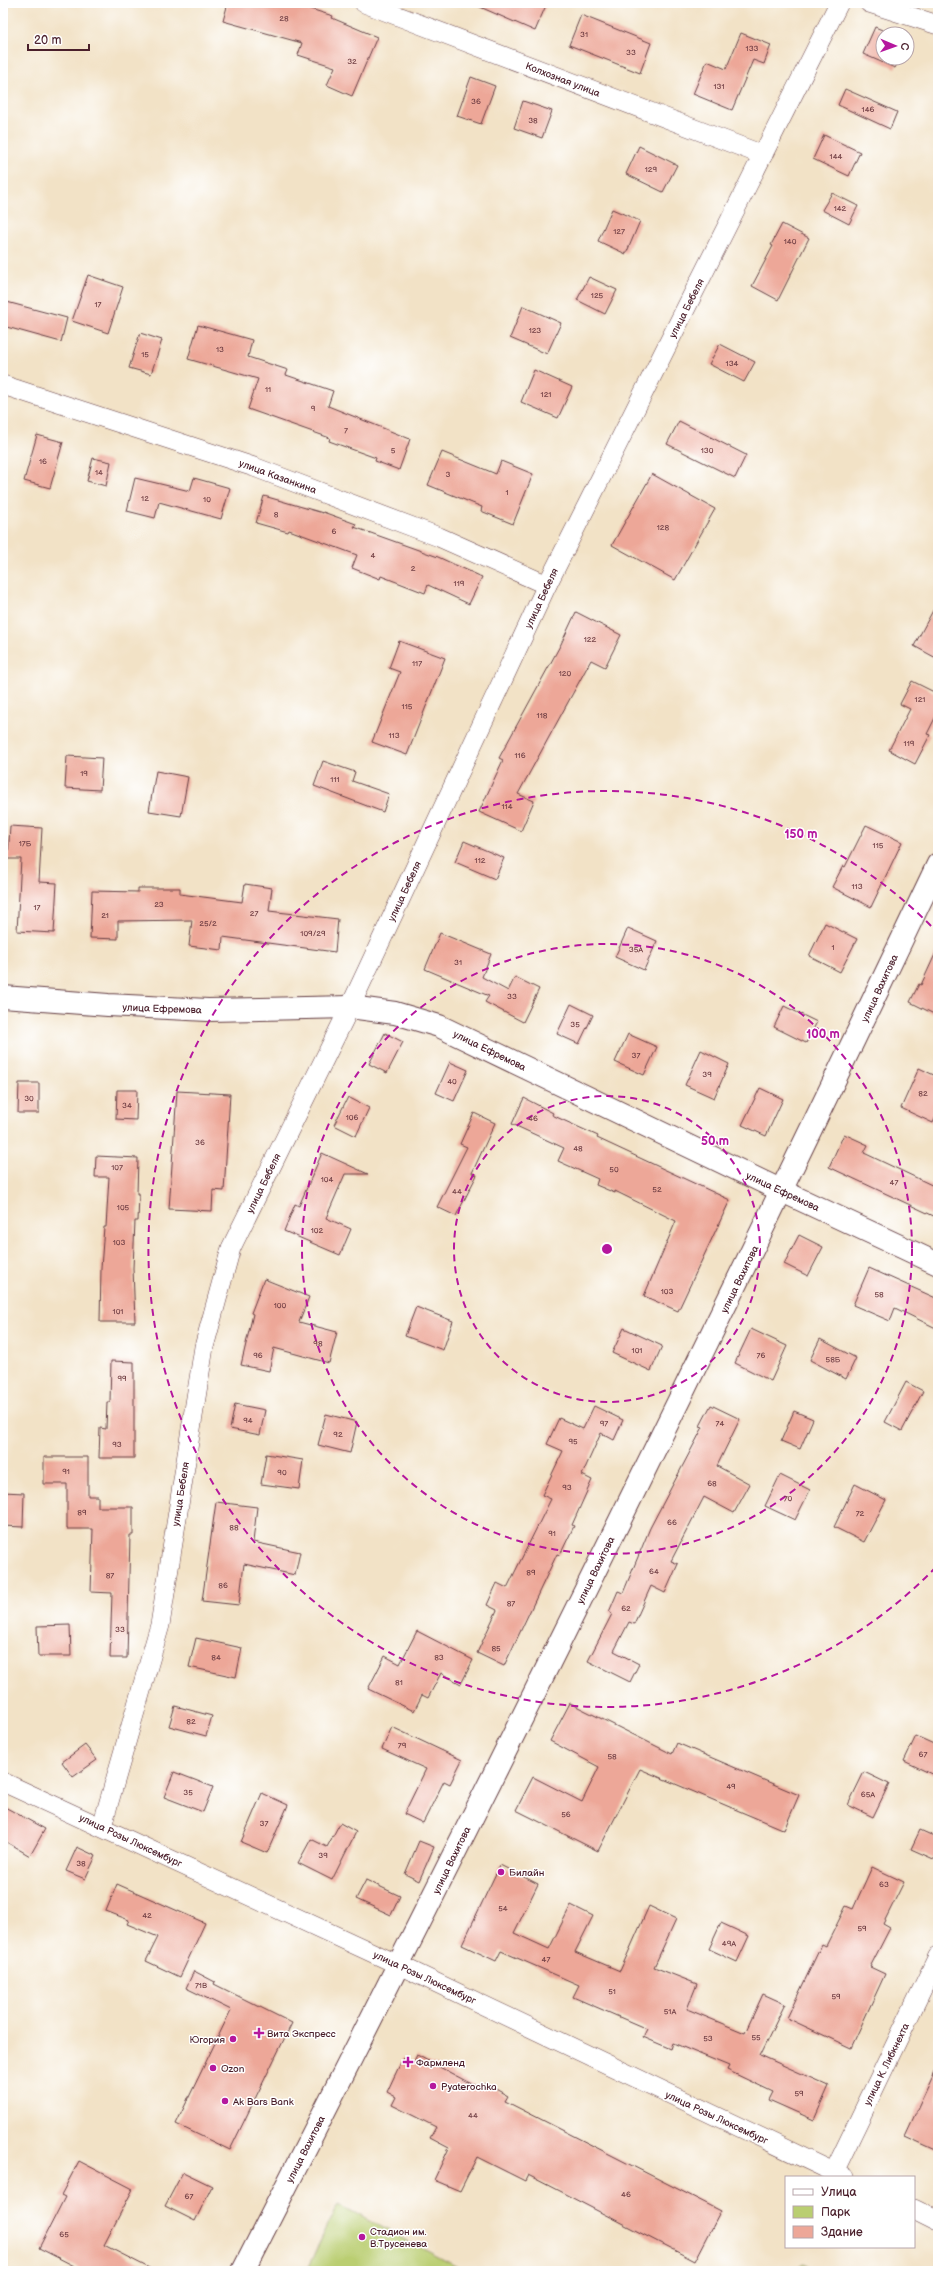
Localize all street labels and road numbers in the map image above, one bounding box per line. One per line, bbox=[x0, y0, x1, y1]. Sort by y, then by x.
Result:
street label: Колхозная улица bbox=[524, 60, 602, 100]
street label: улица Бебеля bbox=[667, 276, 707, 340]
street label: улица Казанкина bbox=[237, 457, 318, 497]
street label: улица Бебеля bbox=[523, 566, 561, 630]
street label: улица Бебеля bbox=[386, 859, 424, 923]
street label: улица Вахитова bbox=[859, 952, 901, 1024]
street label: улица Ефремова bbox=[122, 1002, 202, 1016]
street label: улица Ефремова bbox=[451, 1028, 528, 1074]
street label: улица Бебеля bbox=[244, 1151, 284, 1215]
street label: улица Ефремова bbox=[744, 1170, 821, 1214]
street label: улица Вахитова bbox=[718, 1244, 761, 1315]
street label: улица Бебеля bbox=[170, 1461, 192, 1527]
street label: улица Вахитова bbox=[574, 1535, 617, 1606]
street label: улица Розы Люксембург bbox=[77, 1812, 184, 1870]
street label: улица Вахитова bbox=[430, 1825, 473, 1896]
street label: улица Розы Люксембург bbox=[371, 1949, 478, 2007]
street label: улица К. Либкнехта bbox=[862, 2021, 912, 2108]
street label: улица Розы Люксембург bbox=[663, 2089, 770, 2147]
street label: улица Вахитова bbox=[284, 2114, 328, 2185]

